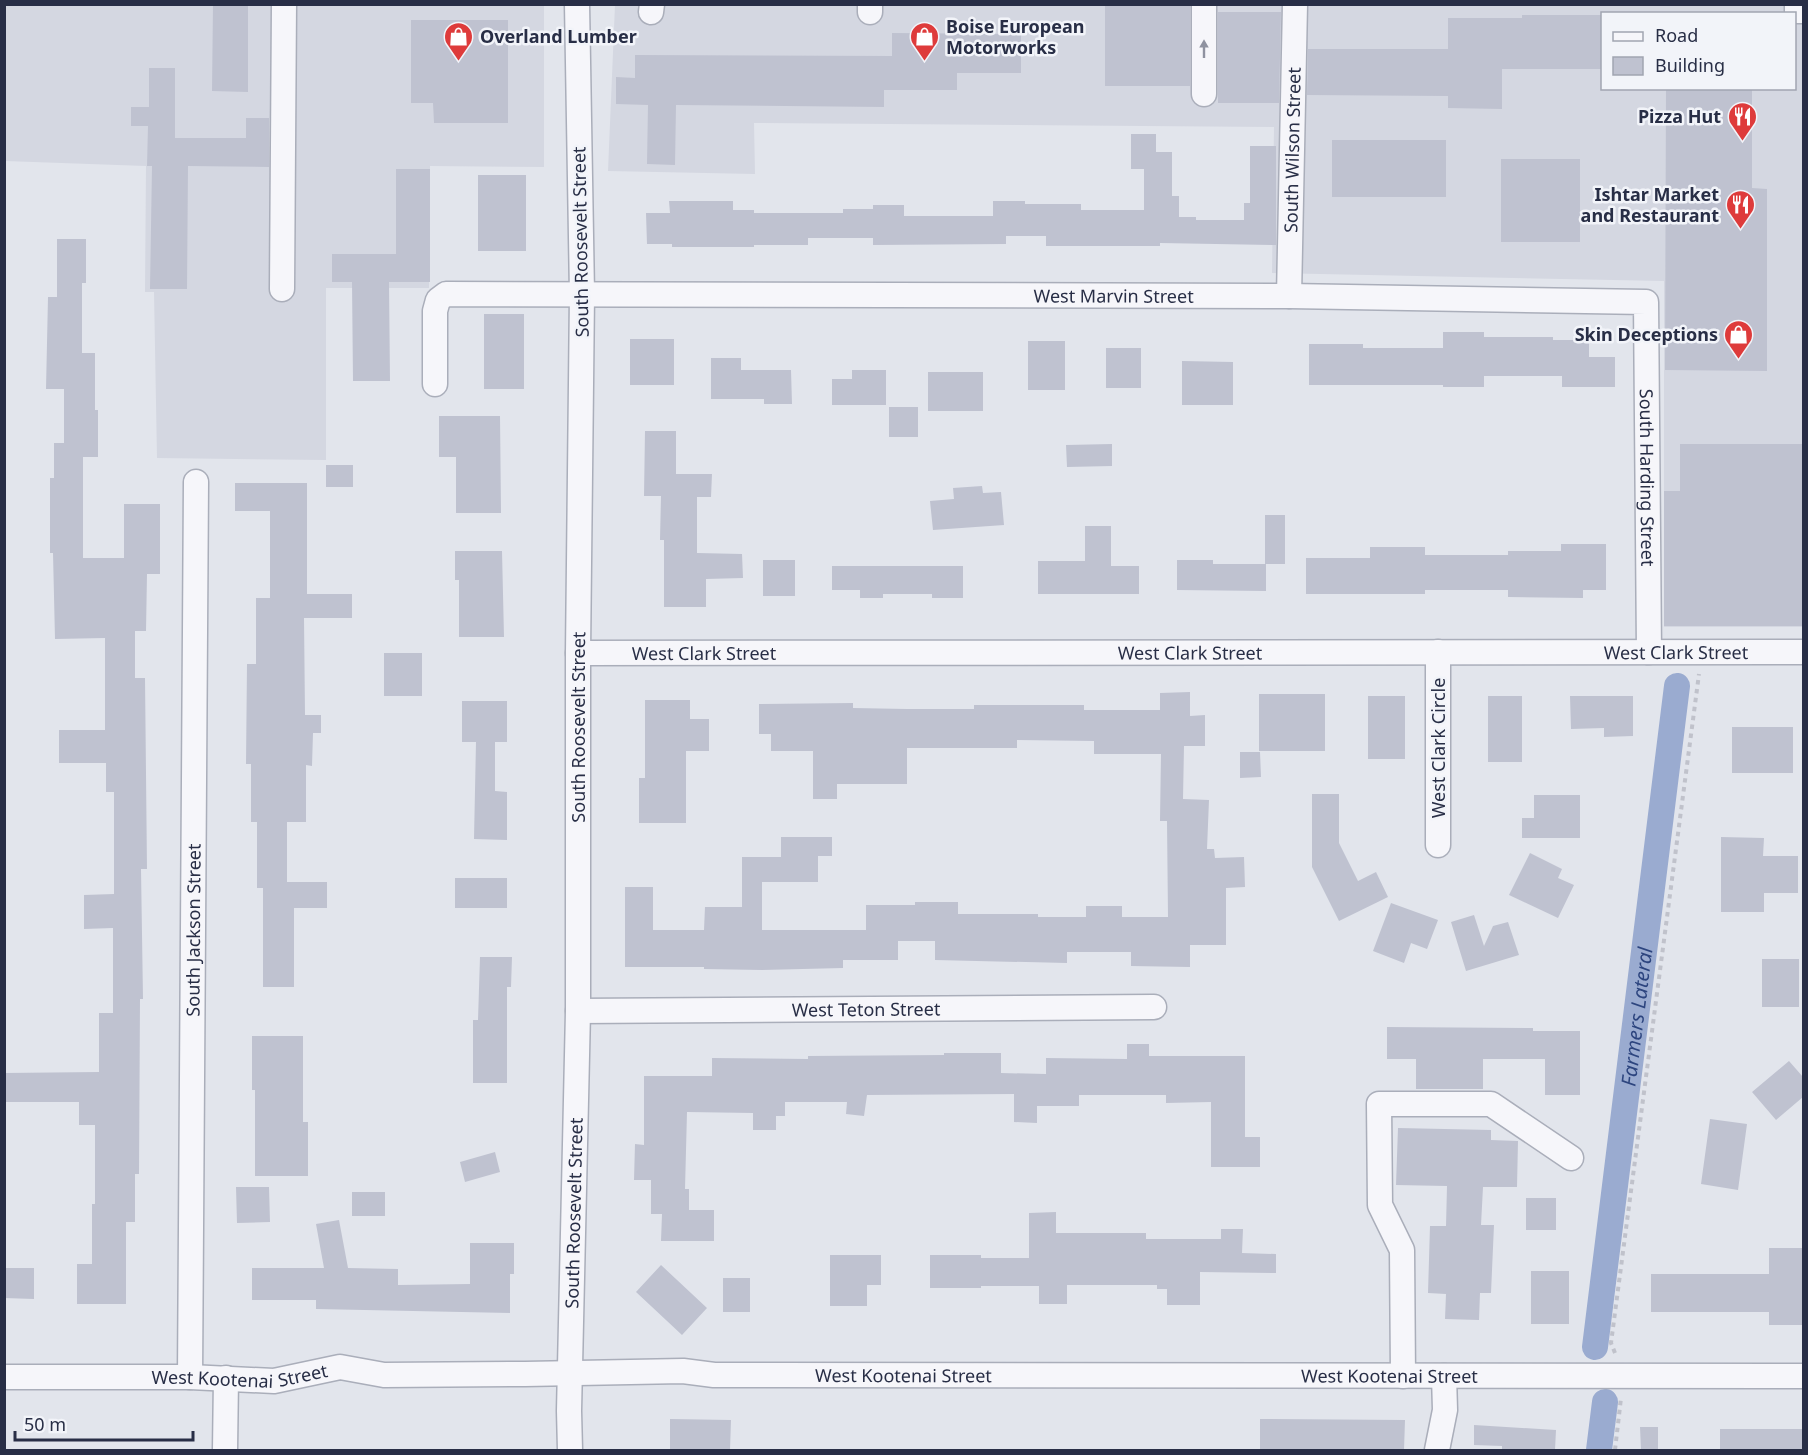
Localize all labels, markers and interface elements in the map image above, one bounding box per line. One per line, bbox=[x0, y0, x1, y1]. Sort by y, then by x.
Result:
legend bbox=[1601, 12, 1796, 90]
place label: Boise European Motorworks bbox=[946, 14, 1084, 59]
shop icon: Overland Lumber bbox=[443, 20, 475, 62]
shop icon: Boise European Motorworks bbox=[909, 20, 941, 62]
text: Road bbox=[1655, 23, 1698, 47]
place label: Overland Lumber bbox=[480, 24, 637, 48]
one-way arrow bbox=[1199, 40, 1209, 59]
text: Building bbox=[1655, 53, 1725, 77]
street label: South Wilson Street bbox=[1278, 66, 1306, 233]
restaurant icon: Pizza Hut bbox=[1726, 100, 1758, 142]
place label: Pizza Hut bbox=[1638, 104, 1721, 128]
street label: South Roosevelt Street bbox=[566, 146, 594, 338]
place label: Ishtar Market and Restaurant bbox=[1581, 182, 1719, 227]
restaurant icon: Ishtar Market and Restaurant bbox=[1724, 188, 1756, 230]
street label: West Marvin Street bbox=[1033, 283, 1194, 308]
shop icon: Skin Deceptions bbox=[1723, 318, 1755, 360]
place label: Skin Deceptions bbox=[1575, 322, 1718, 346]
street label: South Harding Street bbox=[1635, 389, 1660, 567]
street label: South Roosevelt Street bbox=[566, 631, 590, 823]
street label: West Clark Street bbox=[1118, 640, 1263, 665]
street label: West Clark Street bbox=[1604, 640, 1749, 664]
street label: West Clark Street bbox=[632, 641, 777, 665]
street label: West Clark Circle bbox=[1426, 678, 1450, 818]
street label: South Jackson Street bbox=[180, 843, 206, 1017]
water label: Farmers Lateral bbox=[1614, 945, 1658, 1088]
street label: West Teton Street bbox=[792, 996, 941, 1022]
street label: South Roosevelt Street bbox=[559, 1117, 588, 1309]
street label: West Kootenai Street bbox=[152, 1358, 330, 1393]
street label: West Kootenai Street bbox=[815, 1363, 992, 1387]
street label: West Kootenai Street bbox=[1301, 1364, 1478, 1388]
scale bar bbox=[15, 1404, 194, 1442]
text: 50 m bbox=[24, 1412, 66, 1436]

